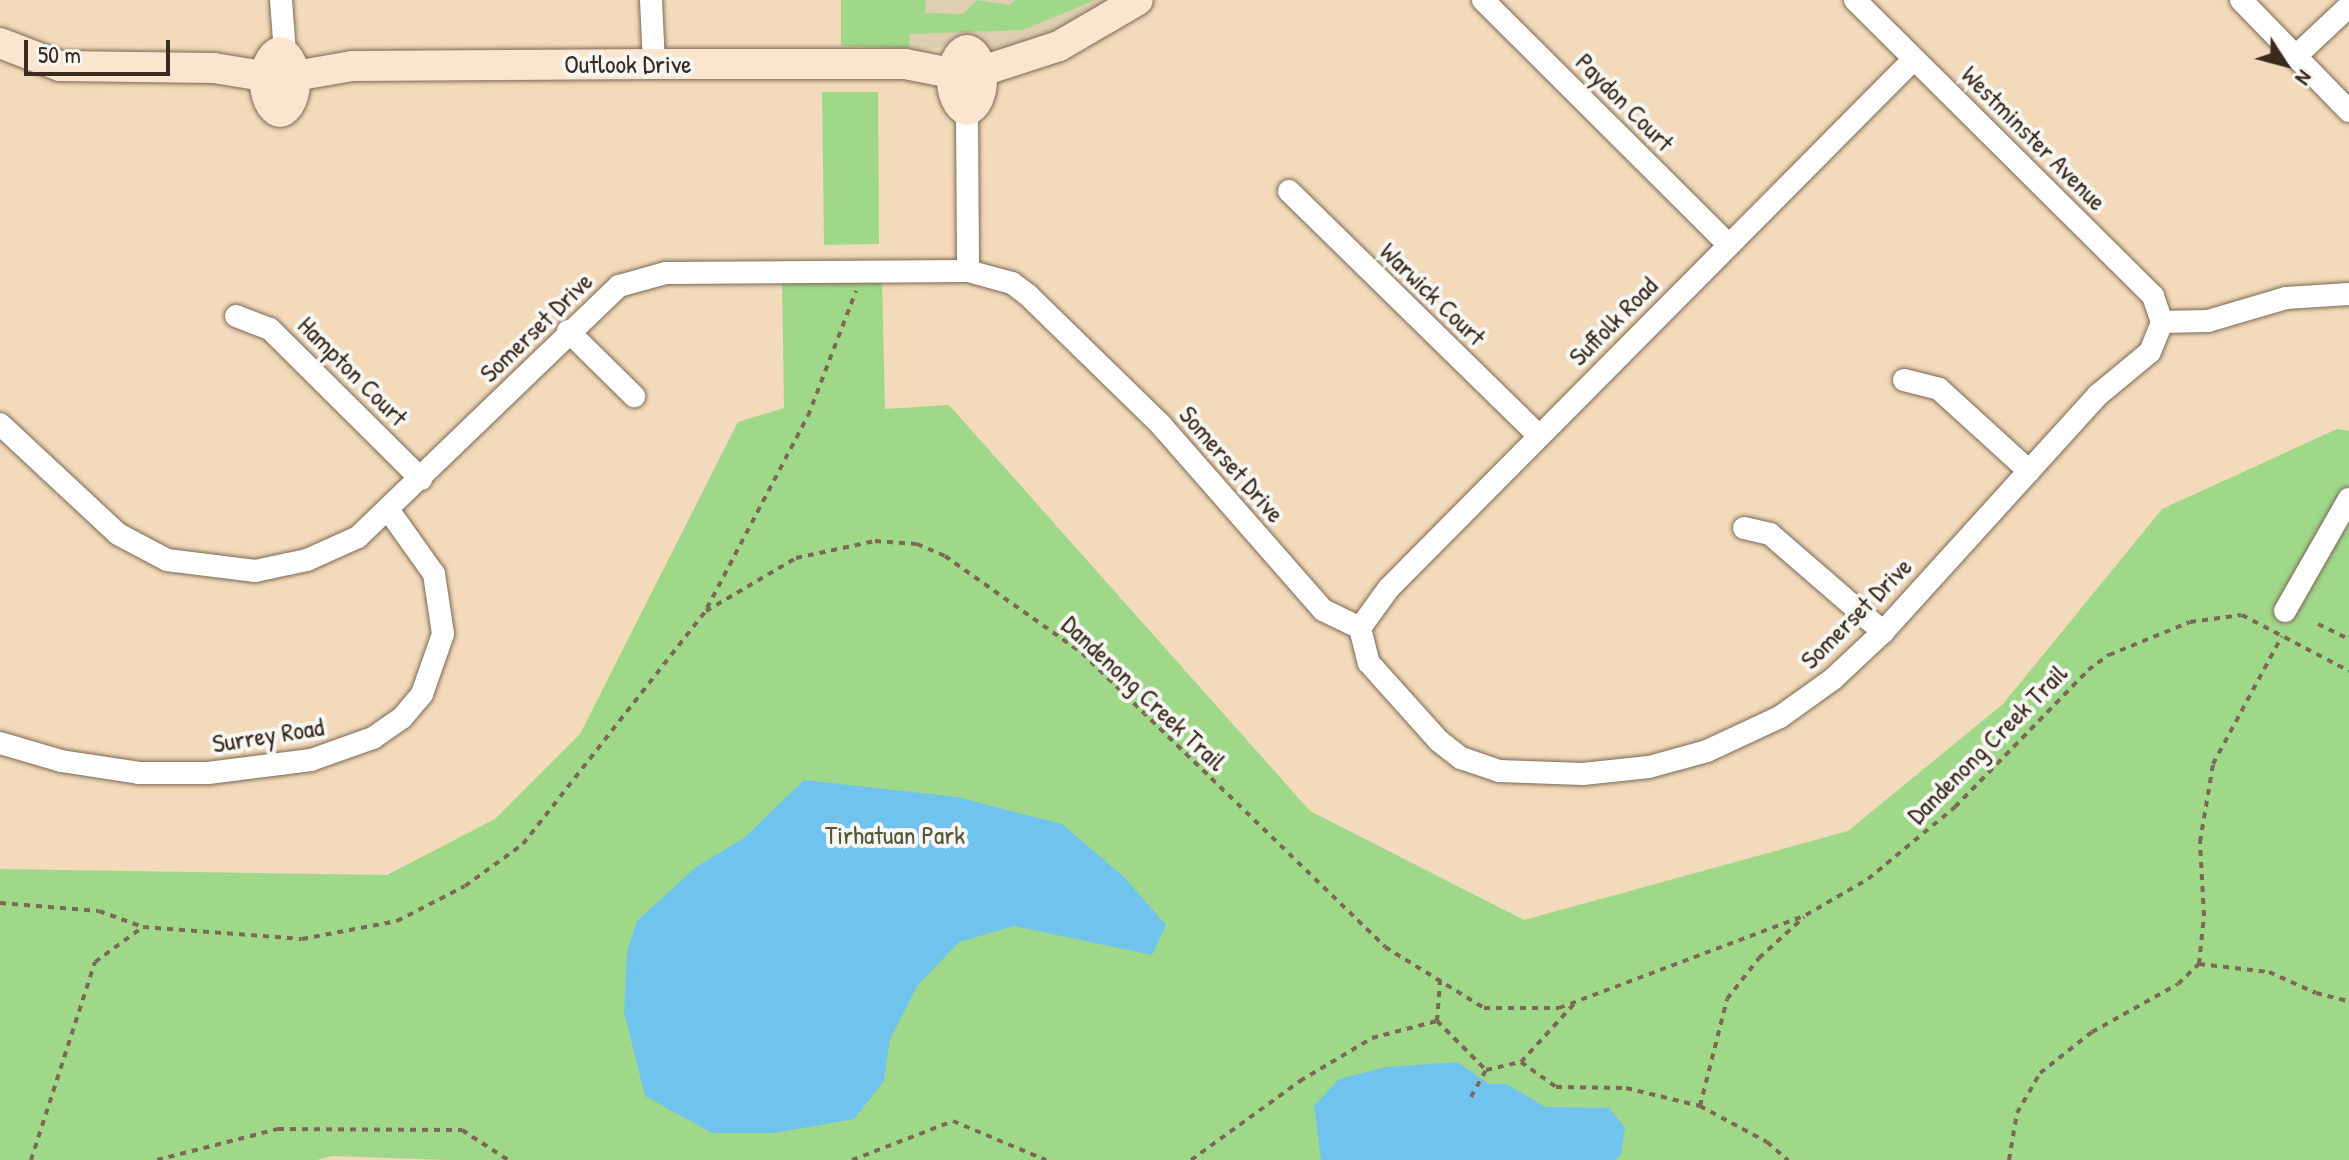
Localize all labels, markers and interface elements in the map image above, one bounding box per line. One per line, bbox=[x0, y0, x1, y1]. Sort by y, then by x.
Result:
scale bar bbox=[28, 24, 174, 74]
north arrow bbox=[2245, 24, 2325, 104]
text: 50 m bbox=[38, 38, 81, 70]
street label: Paydon Court bbox=[1569, 46, 1681, 158]
street label: Outlook Drive bbox=[564, 48, 692, 80]
street label: Westminster Avenue bbox=[1955, 59, 2113, 217]
text: N bbox=[2289, 65, 2320, 92]
street label: Warwick Court bbox=[1374, 236, 1492, 352]
street label: Somerset Drive bbox=[473, 266, 599, 388]
street label: Suffolk Road bbox=[1562, 270, 1664, 372]
street label: Hampton Court bbox=[292, 310, 414, 432]
street label: Somerset Drive bbox=[1173, 399, 1291, 529]
street label: Somerset Drive bbox=[1794, 551, 1918, 675]
street label: Dandenong Creek Trail bbox=[1055, 609, 1233, 777]
street label: Dandenong Creek Trail bbox=[1901, 658, 2073, 830]
street label: Surrey Road bbox=[210, 711, 326, 759]
park label: Tirhatuan Park bbox=[825, 819, 965, 851]

